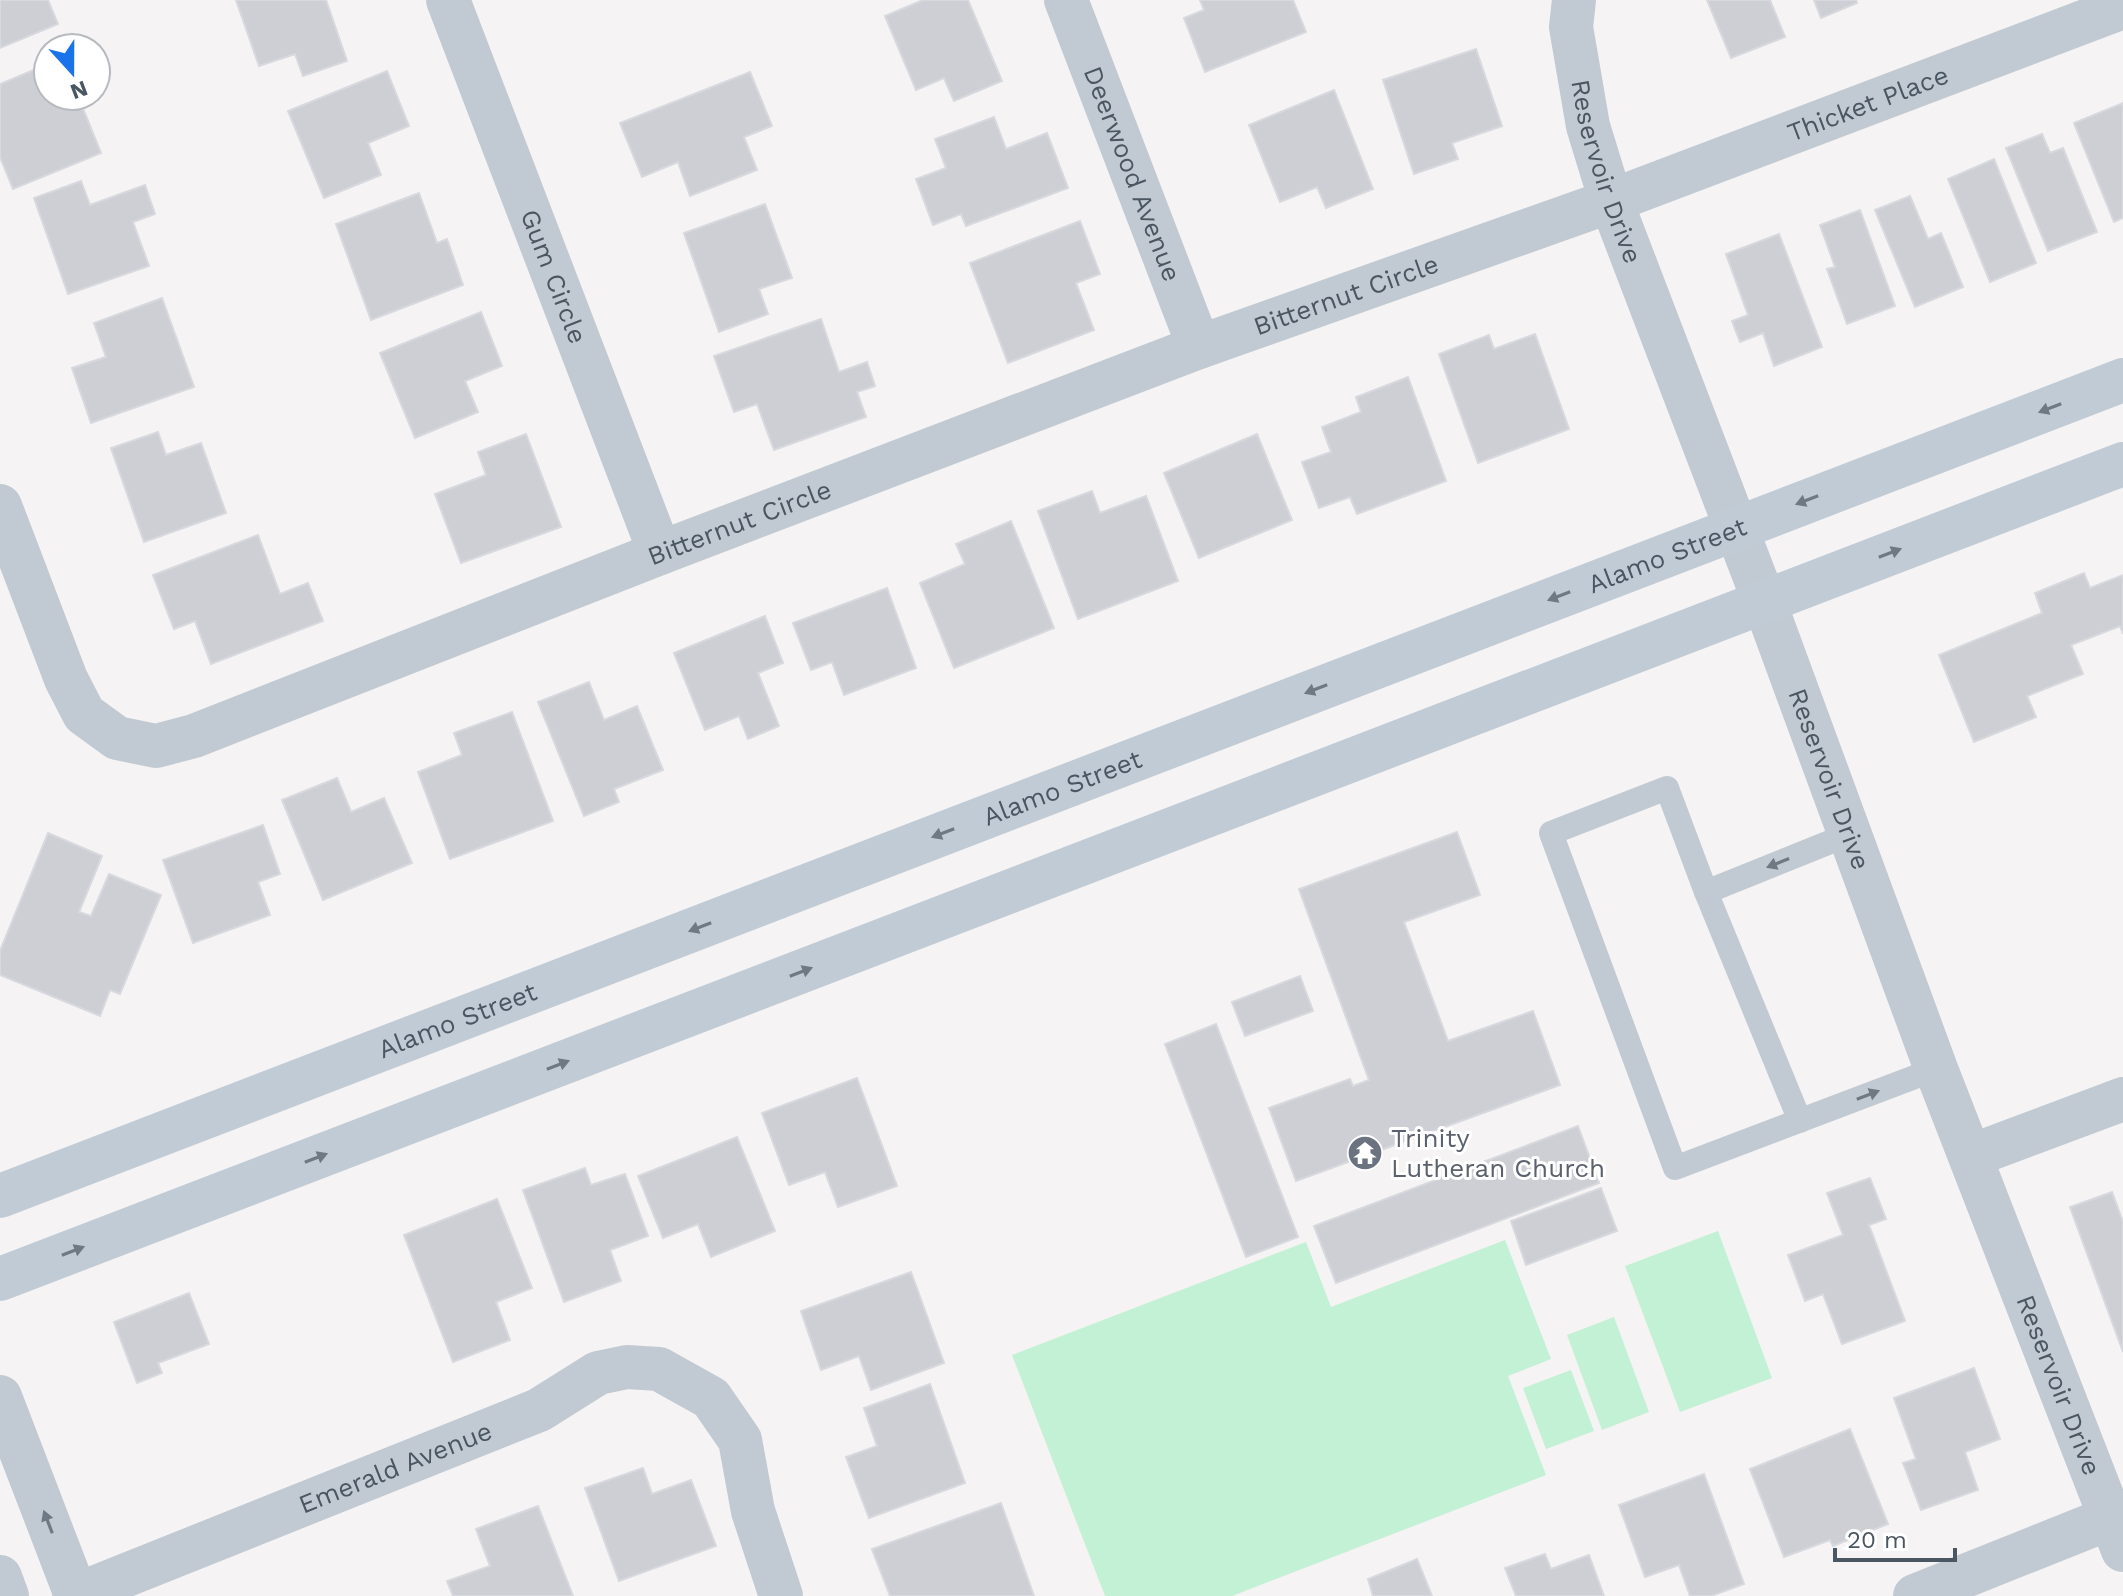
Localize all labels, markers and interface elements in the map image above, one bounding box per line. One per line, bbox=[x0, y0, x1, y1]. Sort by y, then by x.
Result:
north arrow bbox=[32, 32, 112, 112]
street label: Thicket Place bbox=[1783, 60, 1953, 148]
street label: Deerwood Avenue bbox=[1078, 62, 1187, 286]
text: N bbox=[67, 76, 91, 105]
street label: Reservoir Drive bbox=[1565, 77, 1648, 267]
street label: Gum Circle bbox=[515, 205, 593, 348]
street label: Bitternut Circle bbox=[1249, 248, 1442, 341]
one-way arrow bbox=[2038, 402, 2062, 415]
street label: Bitternut Circle bbox=[643, 474, 835, 571]
one-way arrow bbox=[1795, 494, 1819, 507]
street label: Alamo Street bbox=[1584, 511, 1751, 599]
one-way arrow bbox=[1878, 546, 1902, 559]
one-way arrow bbox=[1547, 590, 1571, 603]
one-way arrow bbox=[1304, 683, 1328, 696]
street label: Reservoir Drive bbox=[1782, 684, 1876, 874]
street label: Alamo Street bbox=[979, 744, 1146, 832]
one-way arrow bbox=[931, 827, 955, 840]
one-way arrow bbox=[1766, 857, 1790, 870]
one-way arrow bbox=[688, 920, 712, 933]
one-way arrow bbox=[789, 965, 813, 978]
street label: Alamo Street bbox=[374, 976, 541, 1064]
one-way arrow bbox=[546, 1058, 570, 1071]
one-way arrow bbox=[1856, 1088, 1880, 1101]
place label: Trinity Lutheran Church bbox=[1391, 1123, 1605, 1183]
temple icon: Trinity Lutheran Church bbox=[1346, 1134, 1384, 1172]
one-way arrow bbox=[304, 1151, 328, 1164]
one-way arrow bbox=[61, 1244, 85, 1257]
street label: Reservoir Drive bbox=[2010, 1291, 2107, 1479]
street label: Emerald Avenue bbox=[294, 1415, 496, 1520]
one-way arrow bbox=[41, 1510, 54, 1534]
scale bar bbox=[1835, 1512, 1955, 1562]
text: 20 m bbox=[1847, 1526, 1907, 1554]

